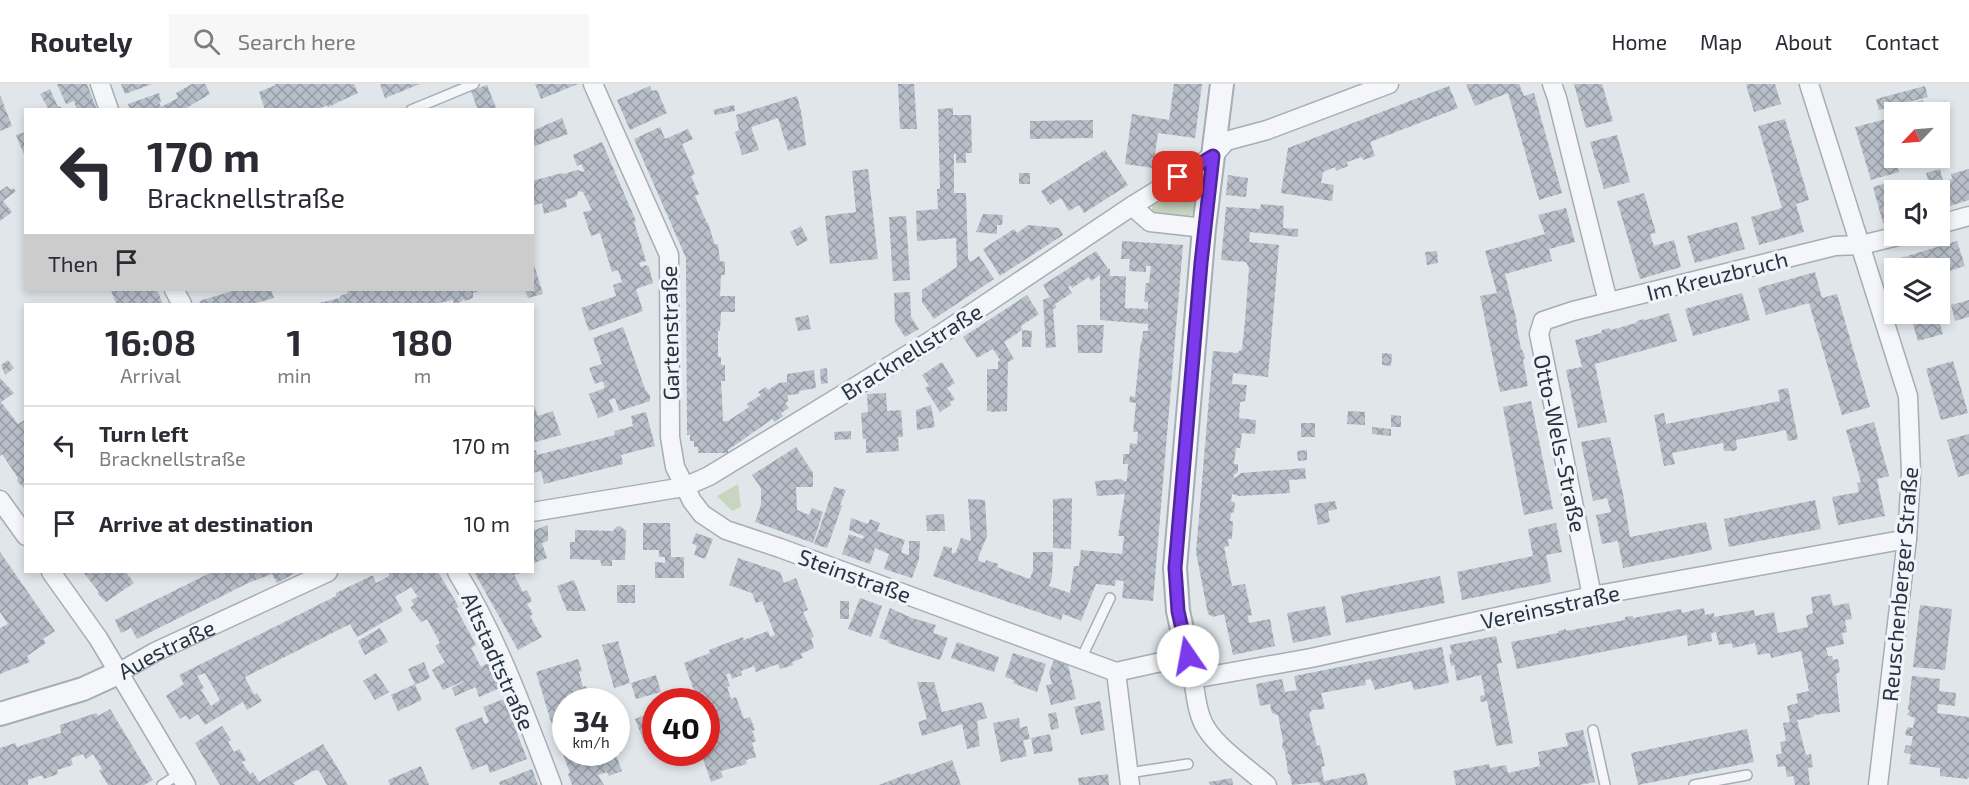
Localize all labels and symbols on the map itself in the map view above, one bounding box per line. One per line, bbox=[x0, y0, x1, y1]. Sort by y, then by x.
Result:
north arrow bbox=[1884, 102, 1950, 168]
pin bbox=[1152, 151, 1203, 202]
street label: Im Kreuzbruch bbox=[1644, 245, 1790, 305]
street label: Gartenstraße bbox=[655, 265, 683, 401]
street label: Bracknellstraße bbox=[836, 297, 986, 405]
street label: Otto-Wels-Straße bbox=[1529, 352, 1593, 534]
street label: Reuschenberger Straße bbox=[1876, 465, 1922, 703]
street label: Steinstraße bbox=[795, 543, 915, 607]
street label: Vereinsstraße bbox=[1478, 579, 1622, 633]
street label: Altstadtstraße bbox=[457, 588, 541, 734]
street label: Auestraße bbox=[113, 613, 219, 684]
position arrow bbox=[1156, 624, 1220, 688]
speed limit sign: 40 bbox=[642, 688, 720, 766]

